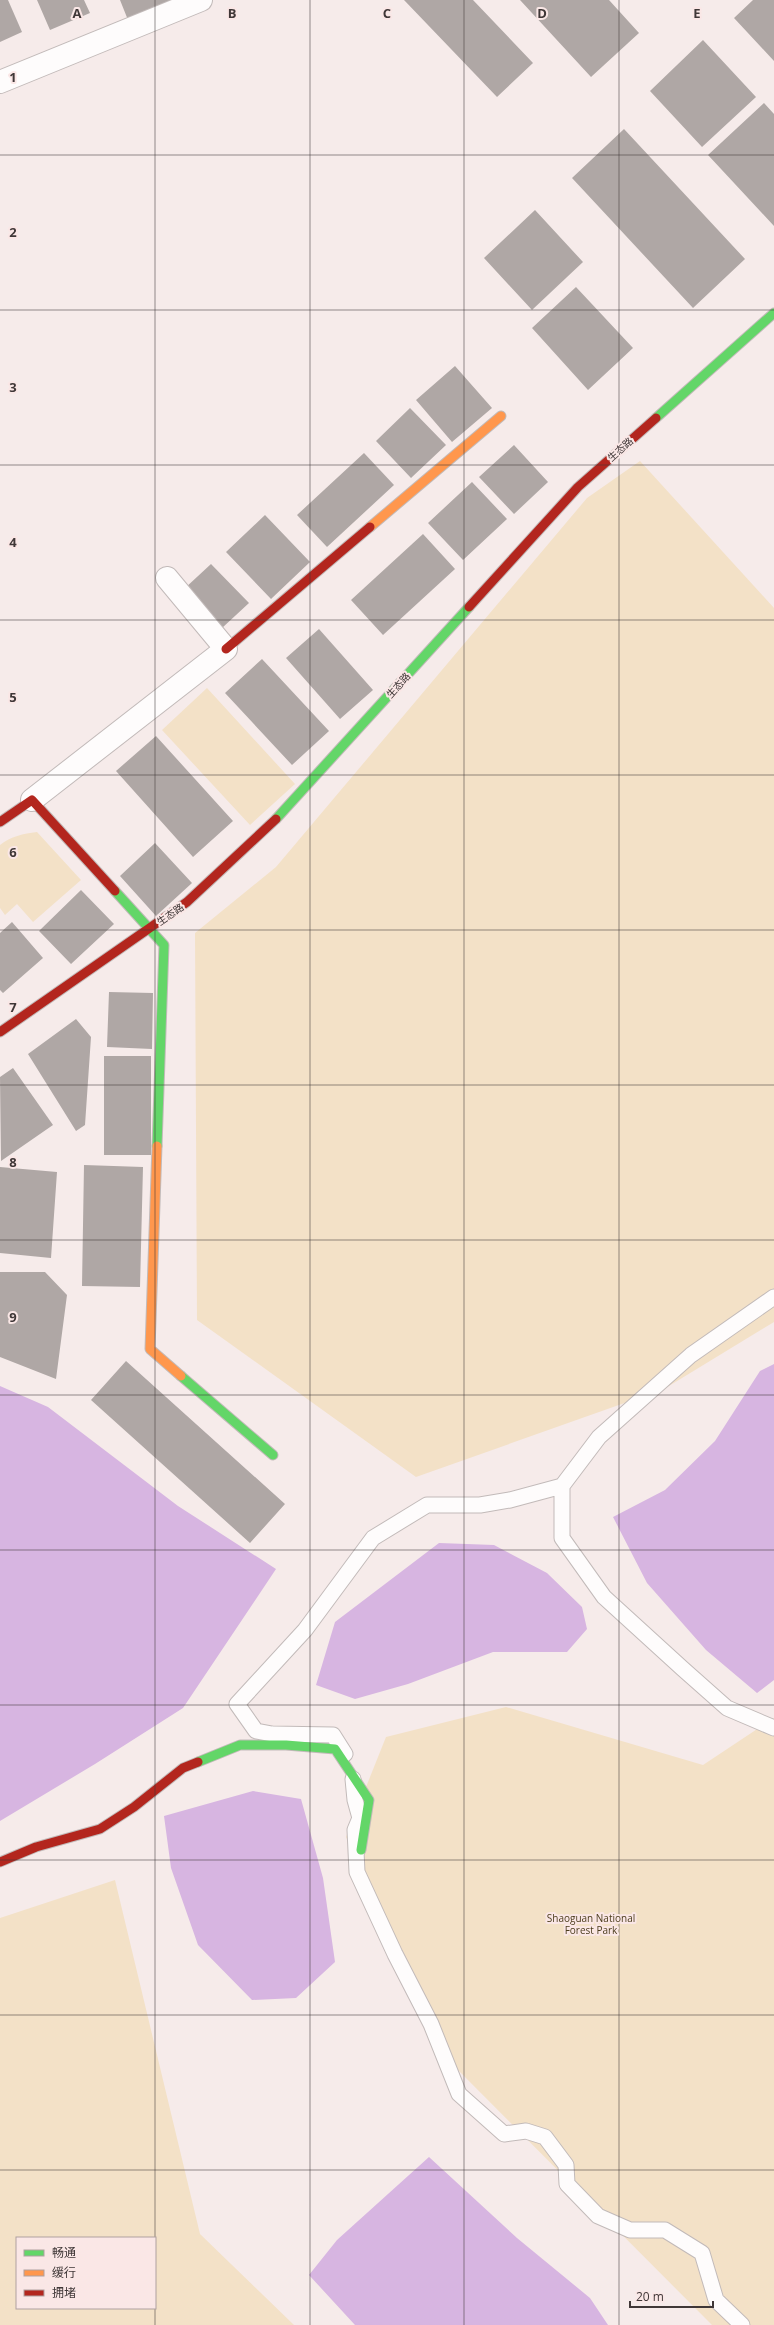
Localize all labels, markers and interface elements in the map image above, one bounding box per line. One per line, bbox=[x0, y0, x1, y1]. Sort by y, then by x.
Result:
text: A bbox=[73, 4, 82, 22]
text: B bbox=[228, 4, 237, 22]
text: C bbox=[383, 4, 391, 22]
text: D bbox=[537, 4, 547, 22]
text: E bbox=[693, 4, 701, 22]
text: 1 bbox=[9, 68, 17, 86]
text: 2 bbox=[9, 223, 17, 241]
text: 3 bbox=[9, 378, 17, 396]
street label: 生态路 bbox=[604, 434, 636, 464]
text: 4 bbox=[9, 533, 17, 551]
street label: 生态路 bbox=[383, 669, 413, 701]
text: 5 bbox=[9, 688, 17, 706]
text: 6 bbox=[9, 843, 17, 861]
street label: 生态路 bbox=[154, 900, 186, 928]
text: 7 bbox=[9, 998, 17, 1016]
text: 8 bbox=[9, 1153, 17, 1171]
text: 9 bbox=[9, 1308, 17, 1326]
park label: Shaoguan National Forest Park bbox=[547, 1911, 635, 1937]
legend bbox=[16, 2237, 156, 2309]
text: 畅通 bbox=[52, 2244, 76, 2261]
text: 缓行 bbox=[52, 2264, 76, 2281]
scale bar bbox=[630, 2283, 713, 2309]
text: 拥堵 bbox=[52, 2284, 76, 2301]
text: 20 m bbox=[636, 2288, 664, 2305]

